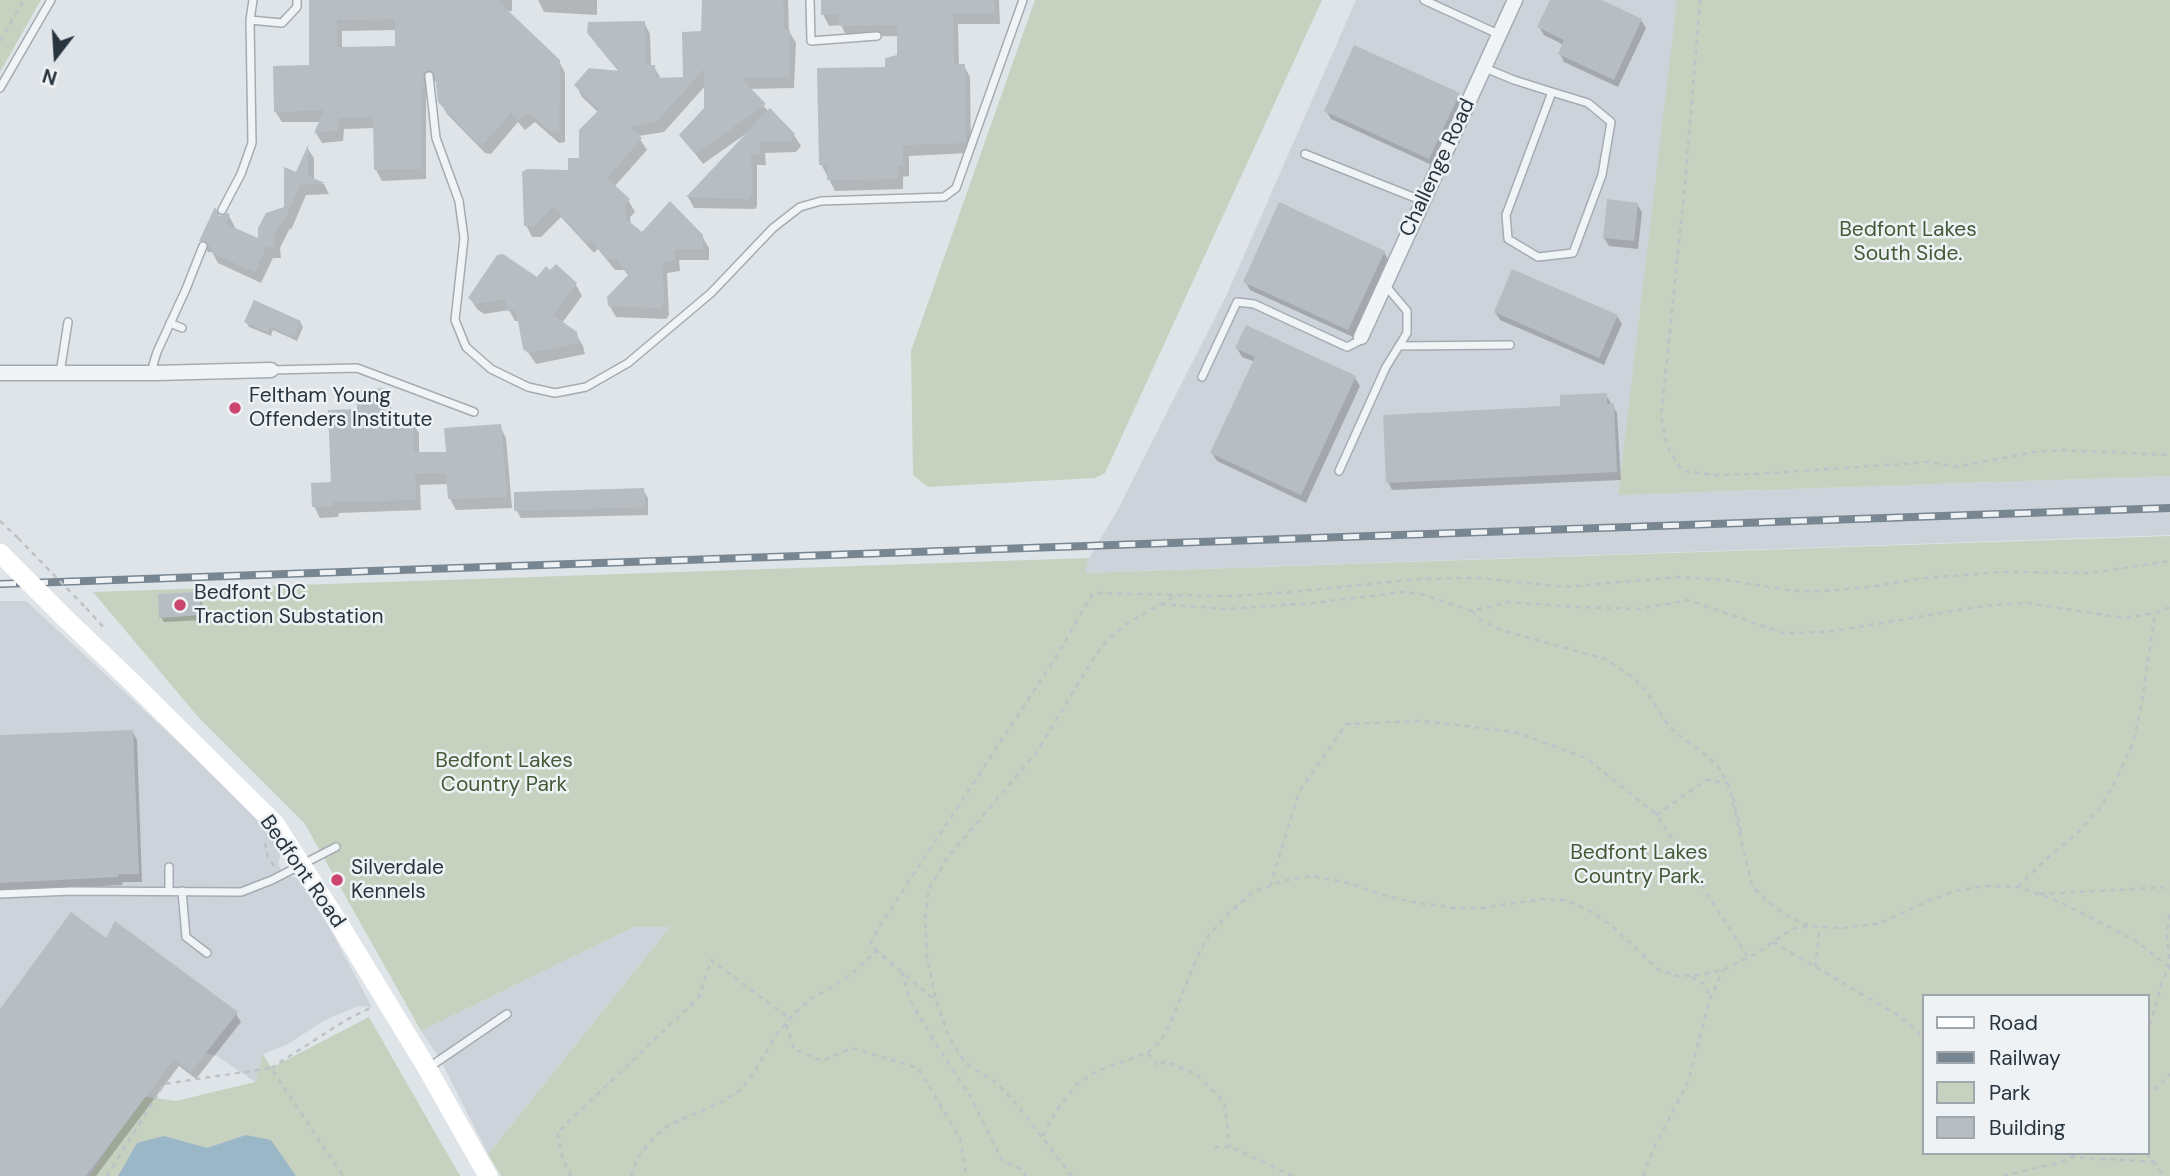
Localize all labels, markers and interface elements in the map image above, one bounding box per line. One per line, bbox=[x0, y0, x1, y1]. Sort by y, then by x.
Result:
north arrow bbox=[21, 21, 91, 91]
text: N bbox=[39, 63, 60, 91]
street label: Challenge Road bbox=[1395, 95, 1481, 241]
park label: Bedfont Lakes South Side. bbox=[1839, 217, 1977, 267]
place label: Feltham Young Offenders Institute bbox=[249, 383, 433, 433]
marker: Feltham Young Offenders Institute bbox=[227, 400, 243, 416]
place label: Bedfont DC Traction Substation bbox=[194, 580, 383, 630]
marker: Bedfont DC Traction Substation bbox=[172, 597, 188, 613]
park label: Bedfont Lakes Country Park bbox=[435, 748, 573, 798]
street label: Bedfont Road bbox=[254, 811, 350, 933]
park label: Bedfont Lakes Country Park. bbox=[1570, 840, 1708, 890]
place label: Silverdale Kennels bbox=[351, 855, 444, 905]
marker: Silverdale Kennels bbox=[329, 872, 345, 888]
legend bbox=[1922, 994, 2149, 1155]
text: Road bbox=[1989, 1009, 2038, 1037]
text: Railway bbox=[1989, 1044, 2061, 1072]
text: Park bbox=[1989, 1079, 2030, 1107]
text: Building bbox=[1989, 1114, 2065, 1142]

